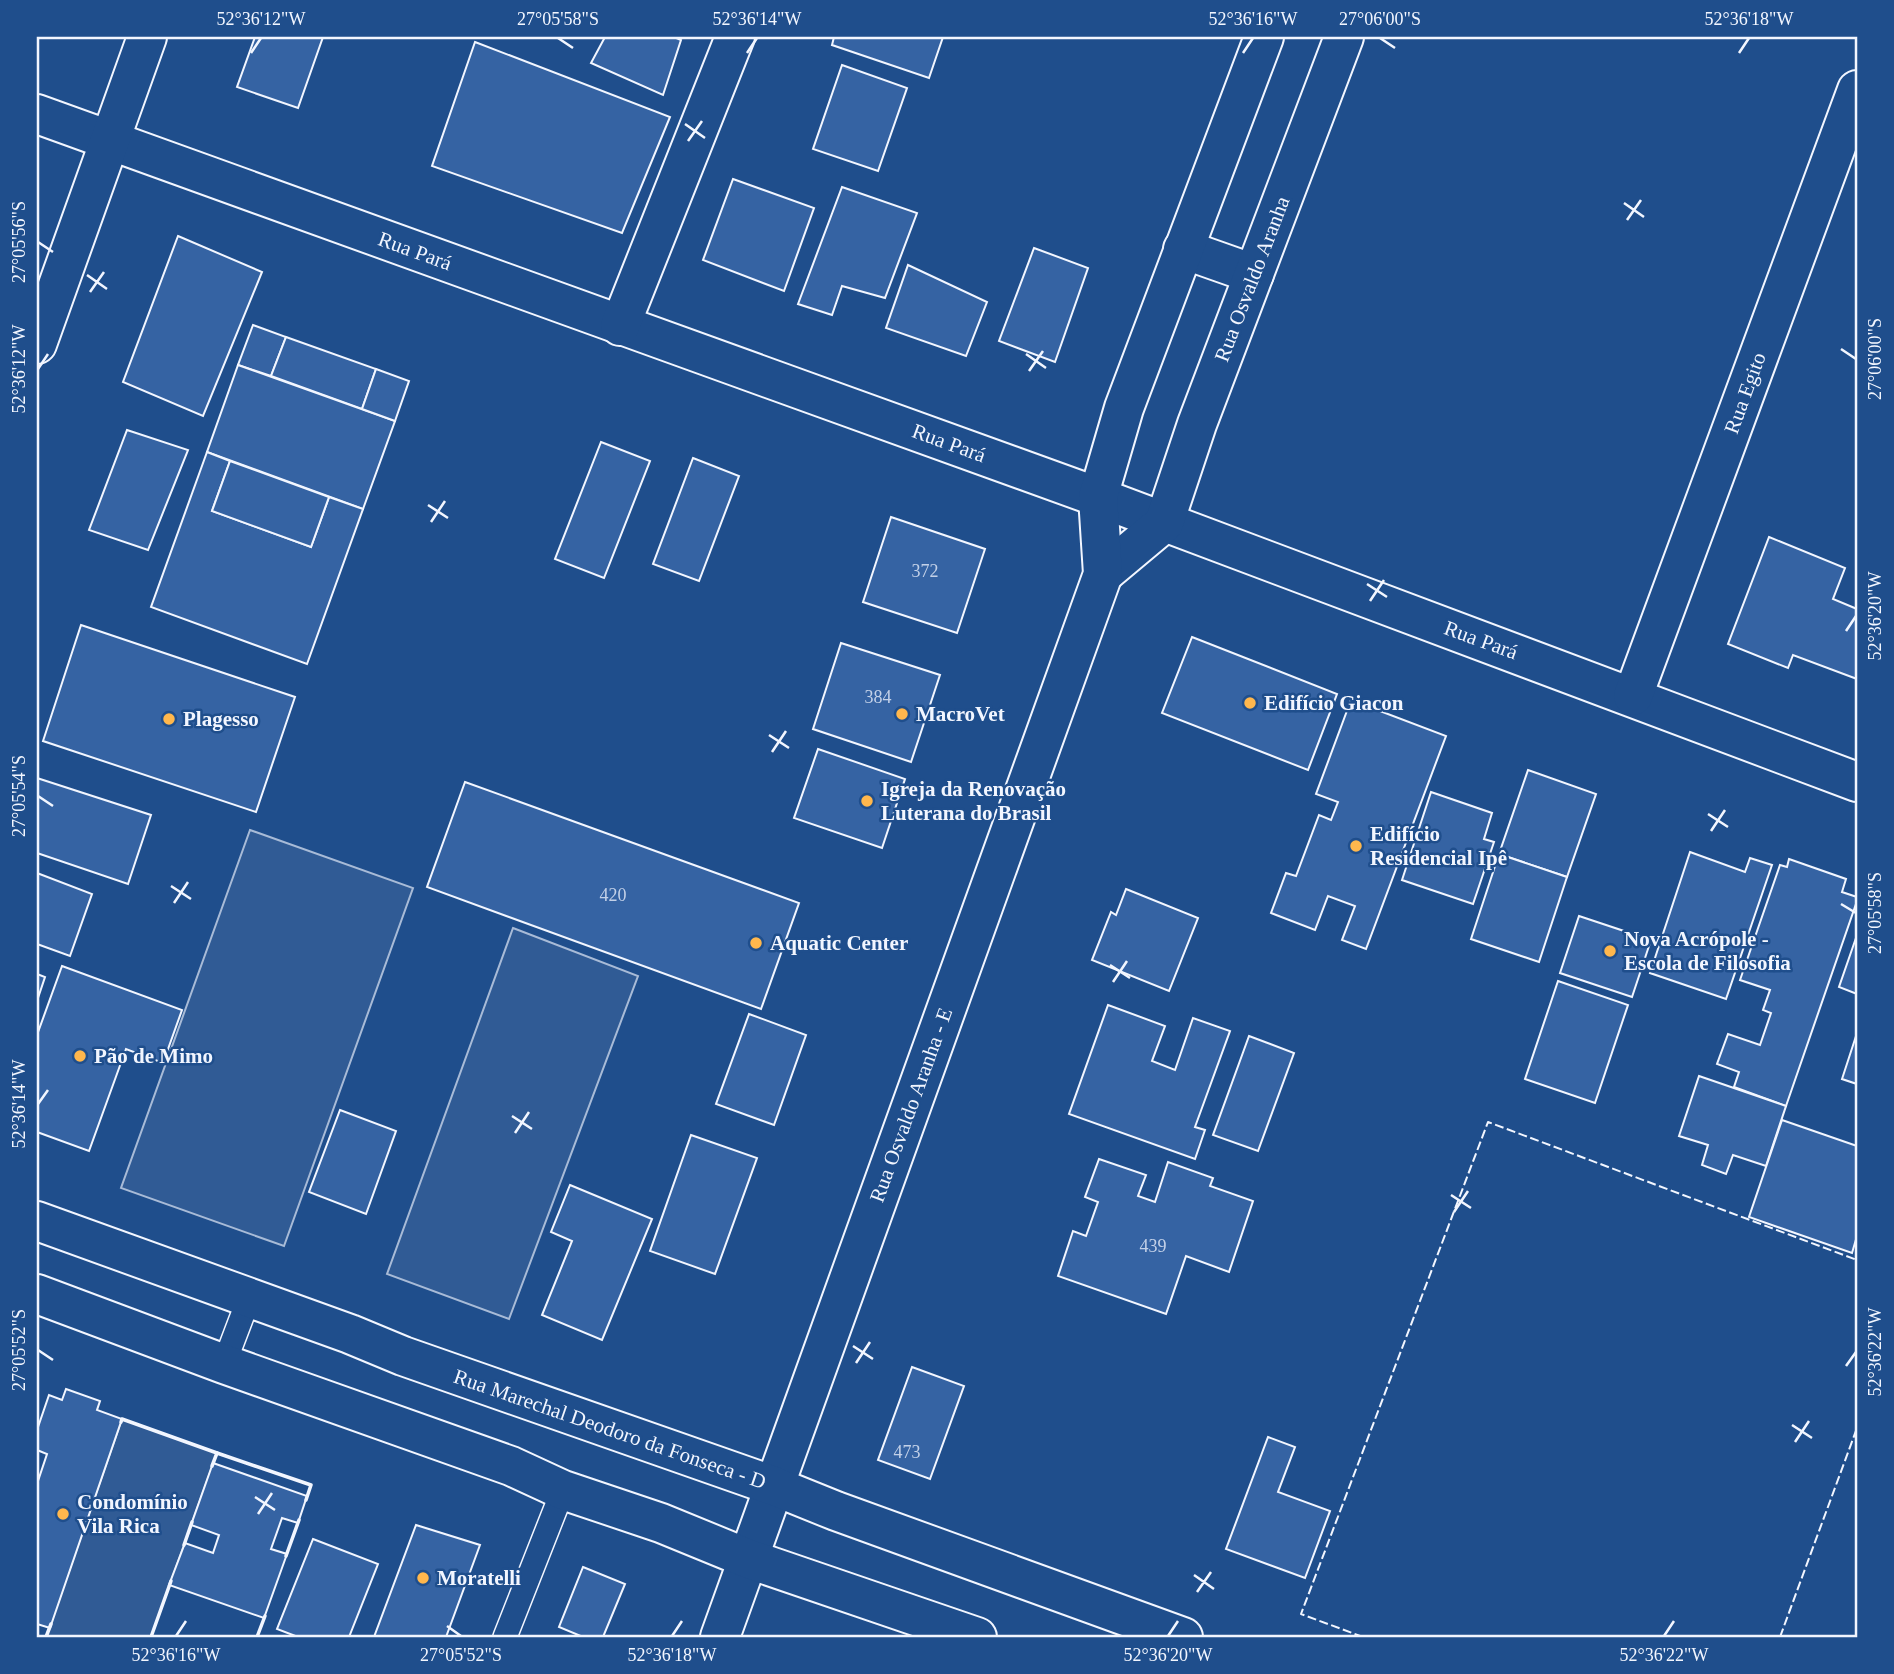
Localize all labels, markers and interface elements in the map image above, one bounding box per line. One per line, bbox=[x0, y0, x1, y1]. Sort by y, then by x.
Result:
text: 52°36'12"W bbox=[217, 9, 305, 29]
text: 27°05'58"S bbox=[517, 9, 599, 29]
text: 52°36'14"W bbox=[713, 9, 801, 29]
text: 52°36'16"W bbox=[1209, 9, 1297, 29]
text: 27°06'00"S bbox=[1339, 9, 1421, 29]
text: 52°36'18"W bbox=[1705, 9, 1793, 29]
street label: Rua Osvaldo Aranha bbox=[1209, 192, 1295, 365]
text: 27°05'56"S bbox=[9, 201, 29, 283]
street label: Rua Pará bbox=[375, 227, 456, 276]
text: 27°06'00"S bbox=[1865, 318, 1885, 400]
text: 52°36'12"W bbox=[9, 325, 29, 413]
street label: Rua Egito bbox=[1719, 349, 1771, 437]
street label: Rua Pará bbox=[909, 419, 990, 468]
house number: 372 bbox=[912, 561, 939, 581]
text: 52°36'20"W bbox=[1865, 572, 1885, 660]
street label: Rua Pará bbox=[1441, 616, 1522, 665]
house number: 384 bbox=[865, 687, 892, 707]
place label: Edifício Giacon bbox=[1264, 691, 1404, 715]
marker: Edifício Giacon bbox=[1242, 695, 1258, 711]
place label: MacroVet bbox=[916, 702, 1005, 726]
marker: MacroVet bbox=[894, 706, 910, 722]
place label: Plagesso bbox=[183, 707, 259, 731]
marker: Plagesso bbox=[161, 711, 177, 727]
text: 27°05'54"S bbox=[9, 755, 29, 837]
place label: Igreja da Renovação Luterana do Brasil bbox=[881, 777, 1066, 825]
marker: Igreja da Renovação Luterana do Brasil bbox=[859, 793, 875, 809]
place label: Edifício Residencial Ipê bbox=[1370, 822, 1507, 870]
marker: Edifício Residencial Ipê bbox=[1348, 838, 1364, 854]
text: 27°05'58"S bbox=[1865, 872, 1885, 954]
house number: 420 bbox=[600, 885, 627, 905]
place label: Nova Acrópole - Escola de Filosofia bbox=[1624, 927, 1791, 975]
place label: Aquatic Center bbox=[770, 931, 908, 955]
marker: Aquatic Center bbox=[748, 935, 764, 951]
marker: Nova Acrópole - Escola de Filosofia bbox=[1602, 943, 1618, 959]
street label: Rua Osvaldo Aranha - E bbox=[865, 1004, 957, 1206]
place label: Pão de Mimo bbox=[94, 1044, 213, 1068]
marker: Pão de Mimo bbox=[72, 1048, 88, 1064]
text: 52°36'14"W bbox=[9, 1060, 29, 1148]
house number: 439 bbox=[1140, 1236, 1167, 1256]
text: 52°36'22"W bbox=[1865, 1308, 1885, 1396]
text: 27°05'52"S bbox=[9, 1309, 29, 1391]
street label: Rua Marechal Deodoro da Fonseca - D bbox=[451, 1364, 769, 1494]
house number: 473 bbox=[894, 1442, 921, 1462]
place label: Condomínio Vila Rica bbox=[77, 1490, 188, 1538]
marker: Condomínio Vila Rica bbox=[55, 1506, 71, 1522]
place label: Moratelli bbox=[437, 1566, 521, 1590]
marker: Moratelli bbox=[415, 1570, 431, 1586]
text: 52°36'16"W bbox=[132, 1645, 220, 1665]
text: 27°05'52"S bbox=[420, 1645, 502, 1665]
text: 52°36'18"W bbox=[628, 1645, 716, 1665]
text: 52°36'20"W bbox=[1124, 1645, 1212, 1665]
text: 52°36'22"W bbox=[1620, 1645, 1708, 1665]

